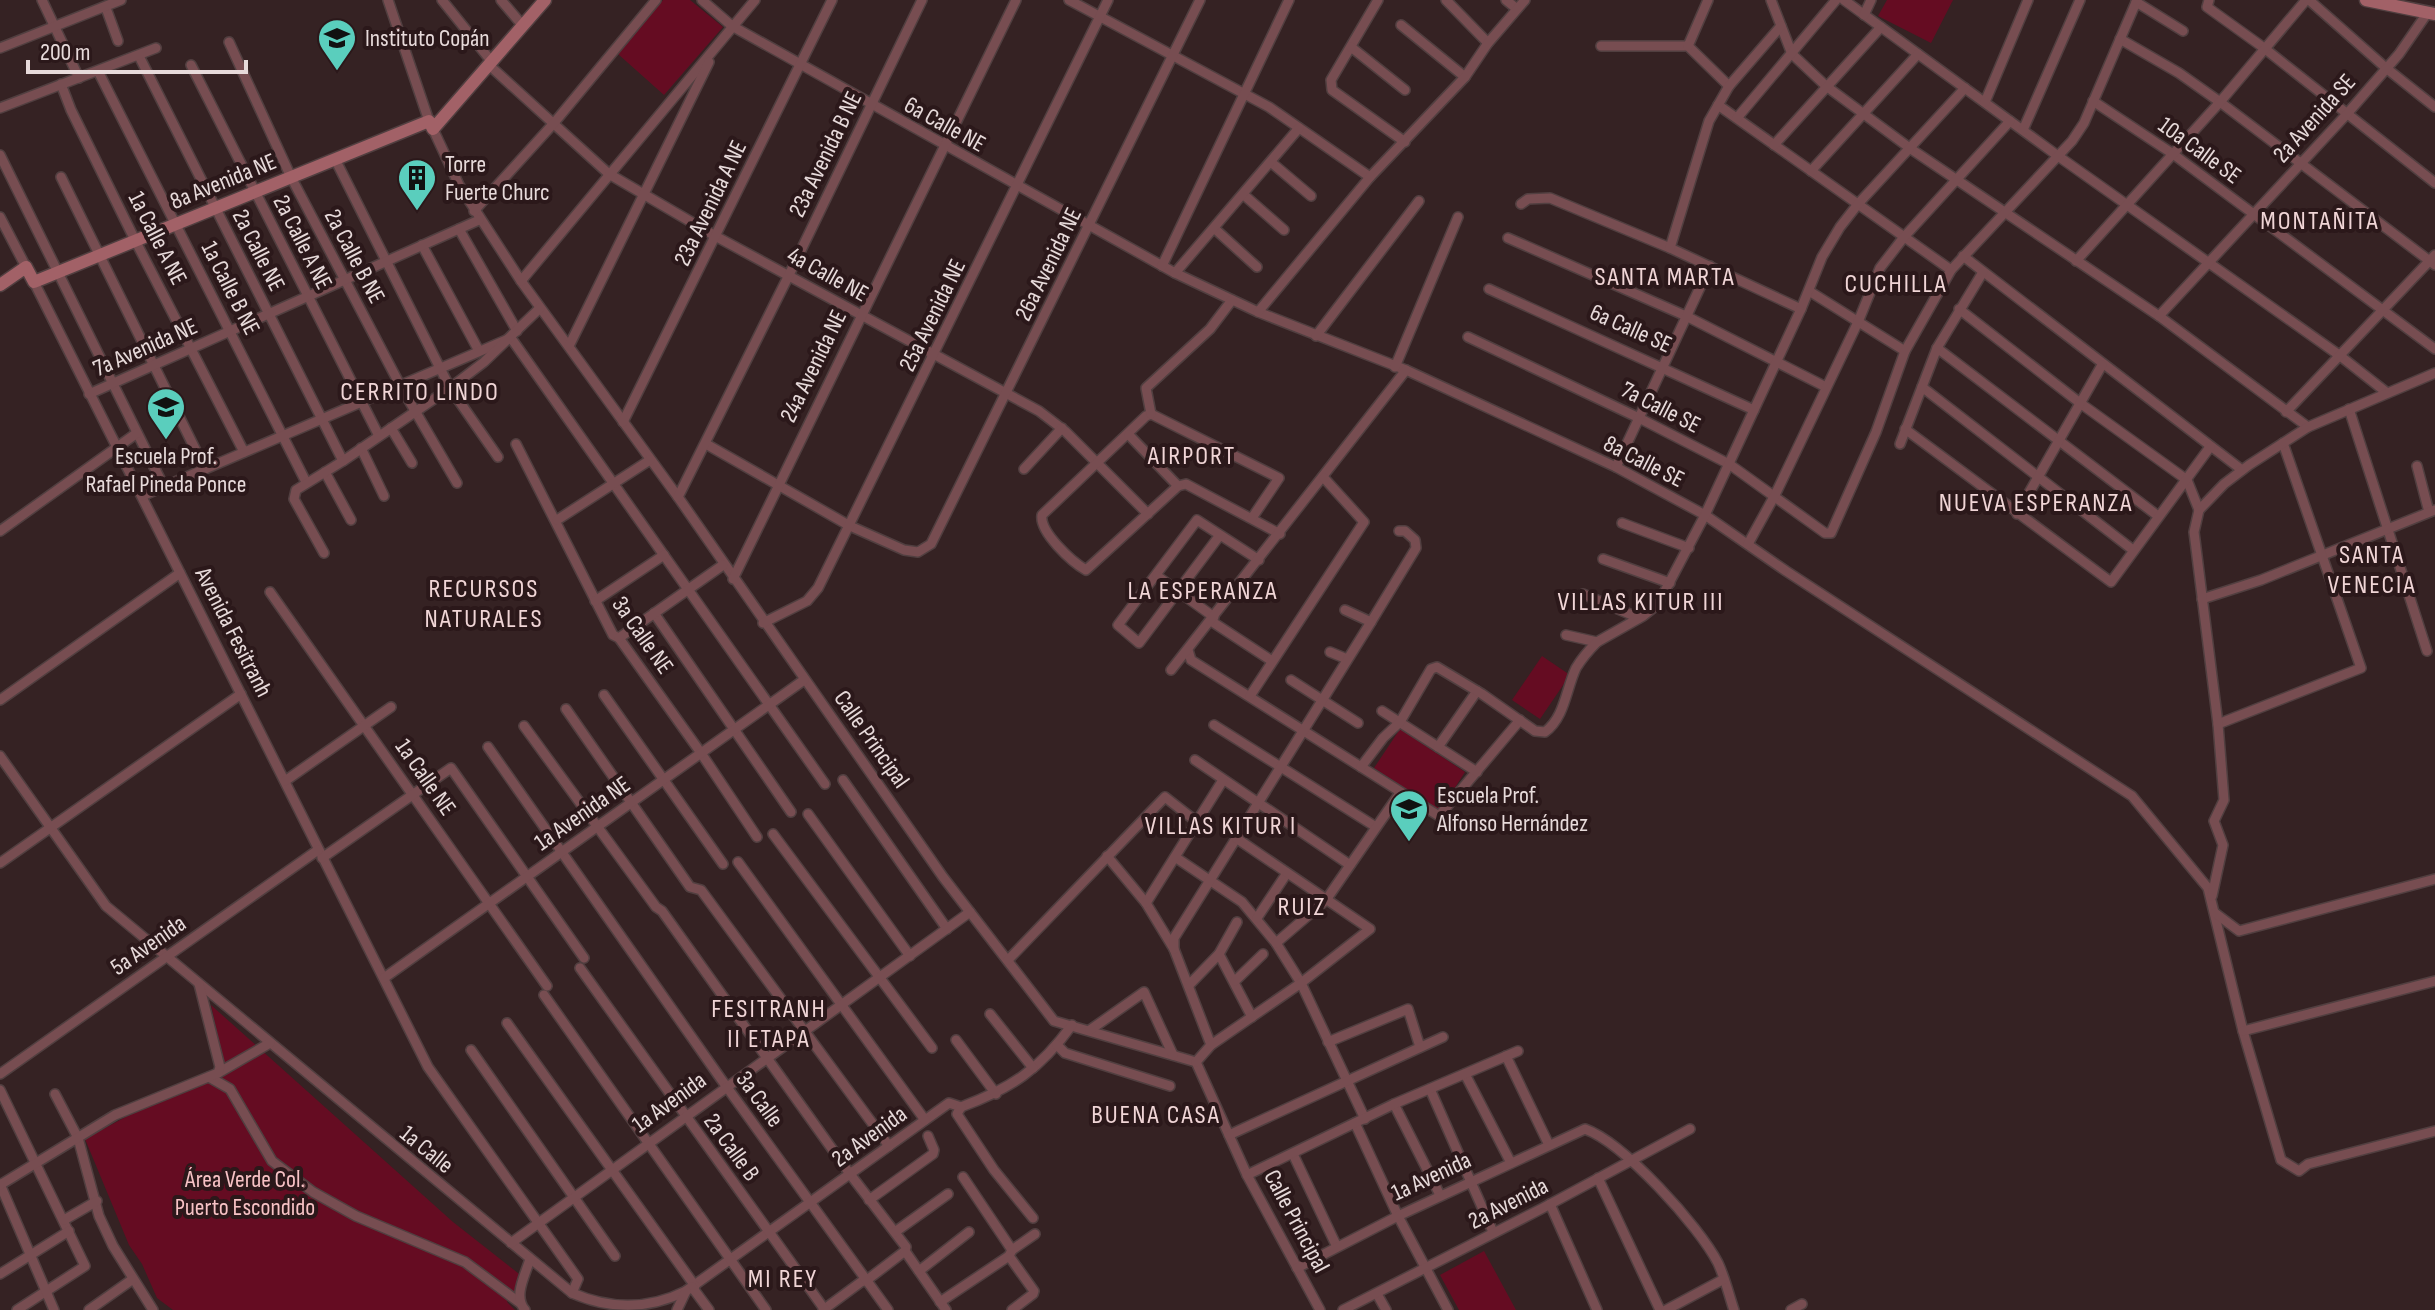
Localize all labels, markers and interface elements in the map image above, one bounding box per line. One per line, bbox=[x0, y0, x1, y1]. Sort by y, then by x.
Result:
school or university icon: Instituto Copán bbox=[316, 17, 358, 72]
scale bar bbox=[28, 24, 246, 74]
place label: Instituto Copán bbox=[365, 24, 490, 53]
text: 200 m bbox=[40, 38, 91, 67]
street label: 2a Avenida SE bbox=[2267, 68, 2362, 169]
street label: 23a Avenida B NE bbox=[783, 87, 868, 222]
street label: 6a Calle NE bbox=[899, 90, 991, 159]
street label: 10a Calle SE bbox=[2153, 111, 2247, 190]
street label: 23a Avenida A NE bbox=[668, 136, 753, 271]
street label: 8a Avenida NE bbox=[166, 147, 281, 216]
place label: Torre Fuerte Churc bbox=[445, 150, 550, 207]
building icon: Torre Fuerte Churc bbox=[396, 157, 438, 212]
street label: 1a Calle A NE bbox=[122, 187, 193, 290]
street label: 2a Calle A NE bbox=[266, 190, 339, 294]
street label: 26a Avenida NE bbox=[1009, 203, 1088, 325]
street label: 2a Calle NE bbox=[226, 204, 291, 296]
street label: 2a Calle B NE bbox=[318, 204, 391, 308]
district label: MONTAÑITA bbox=[2260, 206, 2380, 237]
street label: 1a Calle B NE bbox=[195, 237, 266, 340]
street label: 4a Calle NE bbox=[782, 240, 873, 308]
street label: 25a Avenida NE bbox=[893, 254, 972, 376]
district label: SANTA MARTA bbox=[1594, 262, 1736, 293]
district label: CUCHILLA bbox=[1844, 269, 1948, 300]
street label: 6a Calle SE bbox=[1585, 298, 1676, 359]
street label: 24a Avenida NE bbox=[774, 305, 853, 427]
street label: 7a Avenida NE bbox=[89, 312, 202, 383]
street label: 7a Calle SE bbox=[1616, 375, 1705, 440]
district label: CERRITO LINDO bbox=[340, 377, 500, 408]
school or university icon: Escuela Prof. Rafael Pineda Ponce bbox=[145, 386, 187, 441]
street label: 8a Calle SE bbox=[1599, 429, 1689, 494]
district label: AIRPORT bbox=[1147, 441, 1236, 472]
place label: Escuela Prof. Rafael Pineda Ponce bbox=[86, 442, 246, 499]
district label: NUEVA ESPERANZA bbox=[1939, 488, 2133, 519]
district label: SANTA VENECIA bbox=[2327, 540, 2417, 601]
street label: Avenida Fesitranh bbox=[188, 562, 279, 702]
district label: RECURSOS NATURALES bbox=[424, 574, 544, 635]
district label: LA ESPERANZA bbox=[1128, 576, 1278, 607]
district label: VILLAS KITUR III bbox=[1557, 587, 1725, 618]
street label: 3a Calle NE bbox=[605, 591, 680, 680]
street label: Calle Principal bbox=[828, 685, 916, 794]
street label: 1a Calle NE bbox=[389, 733, 462, 821]
street label: 1a Avenida NE bbox=[529, 770, 636, 857]
place label: Escuela Prof. Alfonso Hernández bbox=[1436, 781, 1588, 838]
school or university icon: Escuela Prof. Alfonso Hernández bbox=[1388, 788, 1430, 843]
district label: VILLAS KITUR I bbox=[1145, 811, 1297, 842]
district label: RUIZ bbox=[1278, 892, 1326, 923]
street label: 5a Avenida bbox=[105, 909, 192, 982]
district label: FESITRANH II ETAPA bbox=[711, 994, 827, 1055]
street label: 1a Avenida bbox=[627, 1066, 712, 1139]
street label: 3a Calle bbox=[730, 1066, 790, 1133]
street label: 2a Avenida bbox=[826, 1100, 912, 1173]
district label: BUENA CASA bbox=[1091, 1100, 1221, 1131]
street label: 2a Calle B bbox=[697, 1108, 766, 1187]
street label: 1a Calle bbox=[394, 1119, 459, 1180]
street label: 1a Avenida bbox=[1387, 1145, 1476, 1207]
park label: Área Verde Col. Puerto Escondido bbox=[175, 1165, 315, 1222]
street label: Calle Principal bbox=[1257, 1165, 1336, 1278]
street label: 2a Avenida bbox=[1463, 1171, 1553, 1236]
district label: MI REY bbox=[748, 1264, 818, 1295]

